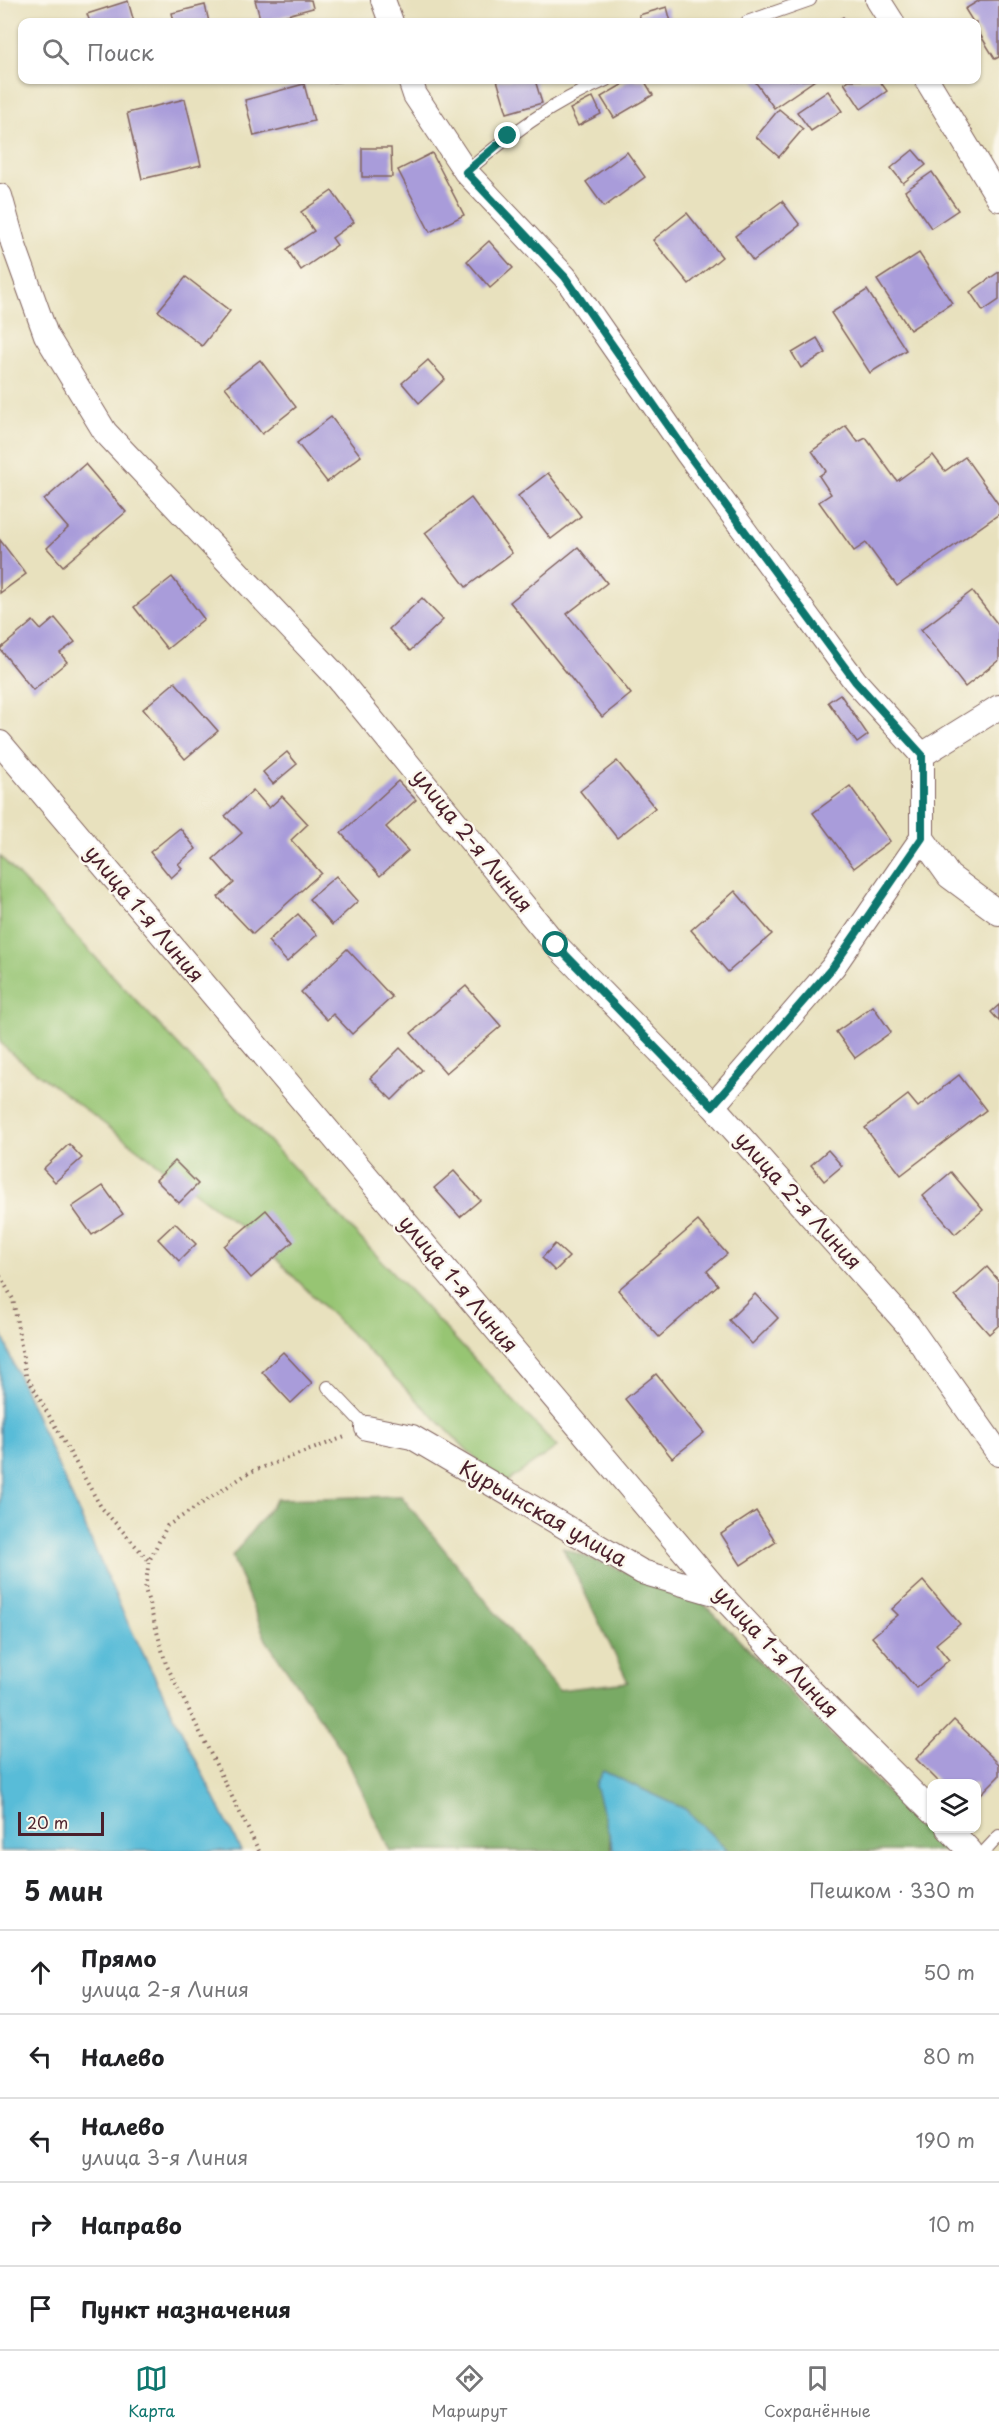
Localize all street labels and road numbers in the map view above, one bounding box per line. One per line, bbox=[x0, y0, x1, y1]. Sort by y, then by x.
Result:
street label: улица 2-я Линия bbox=[406, 761, 542, 918]
street label: улица 1-я Линия bbox=[78, 837, 213, 989]
street label: улица 2-я Линия bbox=[729, 1123, 870, 1276]
street label: улица 1-я Линия bbox=[392, 1207, 527, 1359]
street label: Курьинская улица bbox=[454, 1451, 635, 1574]
street label: улица 1-я Линия bbox=[707, 1577, 848, 1724]

